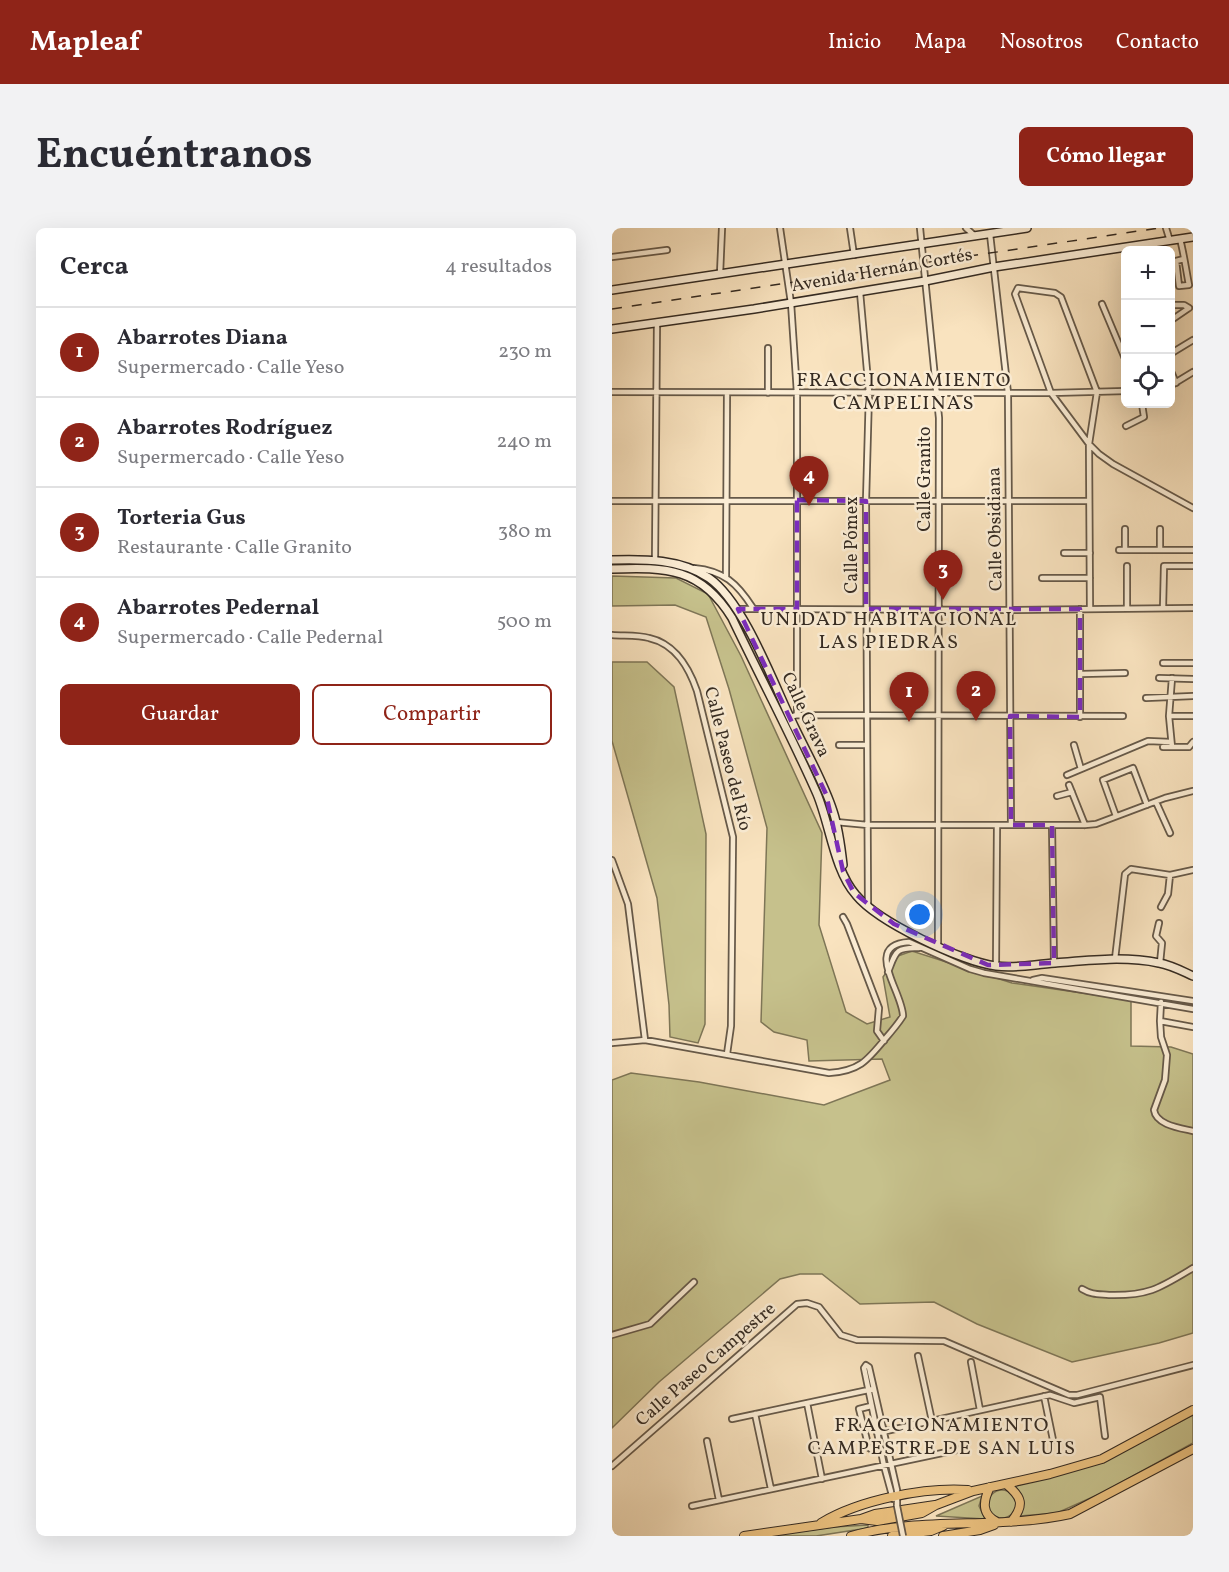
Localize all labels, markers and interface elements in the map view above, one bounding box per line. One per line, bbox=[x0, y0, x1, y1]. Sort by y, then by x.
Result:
text: Mapleaf bbox=[30, 23, 140, 62]
text: Inicio bbox=[828, 28, 881, 57]
text: Mapa bbox=[914, 28, 967, 57]
text: Nosotros bbox=[1000, 28, 1083, 57]
text: Contacto bbox=[1116, 28, 1199, 57]
text: Encuéntranos bbox=[36, 127, 312, 186]
button: Cómo llegar bbox=[1019, 127, 1193, 186]
street label: Avenida Hernán Cortés bbox=[790, 243, 974, 299]
map controls bbox=[1121, 246, 1175, 408]
button: + bbox=[1121, 246, 1175, 300]
text: Cerca bbox=[60, 249, 129, 285]
text: 4 resultados bbox=[445, 253, 552, 281]
button: − bbox=[1121, 300, 1175, 354]
text: Abarrotes Diana bbox=[117, 323, 288, 354]
text: 1 bbox=[75, 338, 84, 366]
text: 230 m bbox=[498, 338, 552, 366]
text: Supermercado · Calle Yeso bbox=[117, 354, 344, 382]
button: locate bbox=[1121, 354, 1175, 408]
district label: FRACCIONAMIENTO CAMPELINAS bbox=[796, 367, 1012, 418]
text: Abarrotes Rodríguez bbox=[117, 413, 332, 444]
street label: Calle Granito bbox=[913, 426, 938, 532]
text: 2 bbox=[74, 428, 85, 456]
text: 240 m bbox=[497, 428, 552, 456]
text: Supermercado · Calle Yeso bbox=[117, 444, 344, 472]
pin: 4 bbox=[790, 456, 828, 506]
street label: Calle Obsidiana bbox=[982, 467, 1010, 591]
street label: Calle Pómex bbox=[840, 496, 865, 594]
text: Torteria Gus bbox=[117, 503, 246, 534]
text: 3 bbox=[74, 518, 85, 546]
text: 380 m bbox=[498, 518, 552, 546]
text: Restaurante · Calle Granito bbox=[117, 534, 352, 562]
pin: 3 bbox=[924, 550, 962, 600]
text: Abarrotes Pedernal bbox=[117, 593, 319, 624]
district label: UNIDAD HABITACIONAL LAS PIEDRAS bbox=[760, 606, 1018, 657]
text: 4 bbox=[73, 608, 86, 636]
text: 500 m bbox=[497, 608, 552, 636]
text: Supermercado · Calle Pedernal bbox=[117, 624, 383, 652]
street label: Calle Grava bbox=[774, 668, 836, 762]
pin: 1 bbox=[890, 672, 928, 722]
pin: 2 bbox=[956, 672, 996, 721]
button: Guardar bbox=[60, 684, 300, 745]
button: Compartir bbox=[312, 684, 552, 745]
street label: Calle Paseo del Río bbox=[697, 684, 757, 834]
your location bbox=[905, 900, 934, 929]
street label: Calle Paseo Campestre bbox=[631, 1297, 781, 1433]
district label: FRACCIONAMIENTO CAMPESTRE DE SAN LUIS bbox=[807, 1412, 1077, 1463]

